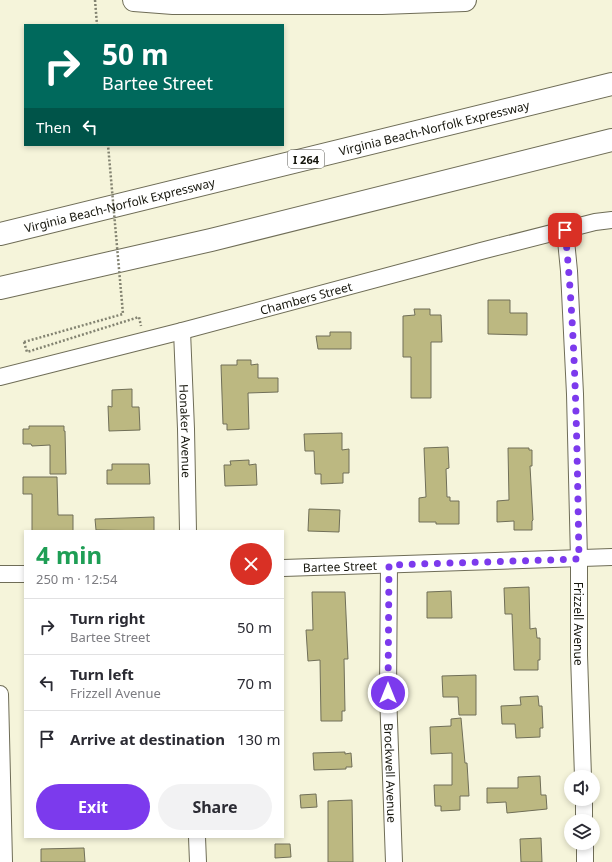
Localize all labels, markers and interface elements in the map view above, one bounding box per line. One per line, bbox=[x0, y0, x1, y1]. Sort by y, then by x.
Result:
text: 50 m bbox=[102, 35, 169, 73]
icon: right bbox=[36, 40, 88, 92]
text: Bartee Street bbox=[102, 71, 213, 95]
street label: Virginia Beach-Norfolk Expressway bbox=[337, 96, 532, 159]
icon: left bbox=[79, 116, 101, 138]
text: Then bbox=[36, 117, 71, 137]
road number: I 264 bbox=[288, 150, 324, 168]
street label: Virginia Beach-Norfolk Expressway bbox=[22, 173, 217, 236]
pin bbox=[548, 213, 582, 247]
icon: arrive bbox=[554, 219, 576, 241]
street label: Chambers Street bbox=[258, 277, 354, 318]
street label: Honaker Avenue bbox=[176, 384, 195, 478]
text: 4 min bbox=[36, 538, 102, 571]
button: close bbox=[230, 543, 272, 585]
street label: Bartee Street bbox=[303, 556, 378, 576]
text: 250 m · 12:54 bbox=[36, 570, 117, 588]
street label: Frizzell Avenue bbox=[570, 582, 588, 666]
text: Turn right bbox=[70, 608, 145, 628]
icon: right bbox=[36, 616, 58, 638]
text: 50 m bbox=[237, 617, 272, 637]
text: Bartee Street bbox=[70, 628, 150, 646]
text: Turn left bbox=[70, 664, 134, 684]
icon: left bbox=[36, 672, 58, 694]
position arrow bbox=[367, 672, 409, 714]
text: 70 m bbox=[237, 673, 272, 693]
text: Frizzell Avenue bbox=[70, 684, 161, 702]
street label: Brockwell Avenue bbox=[381, 723, 401, 823]
icon: arrive bbox=[36, 728, 58, 750]
text: Arrive at destination bbox=[70, 729, 225, 749]
text: 130 m bbox=[237, 729, 281, 749]
map controls bbox=[564, 770, 600, 850]
button: sound bbox=[564, 770, 600, 806]
button: Exit bbox=[36, 784, 150, 830]
button: Share bbox=[158, 784, 272, 830]
button: layers bbox=[564, 814, 600, 850]

